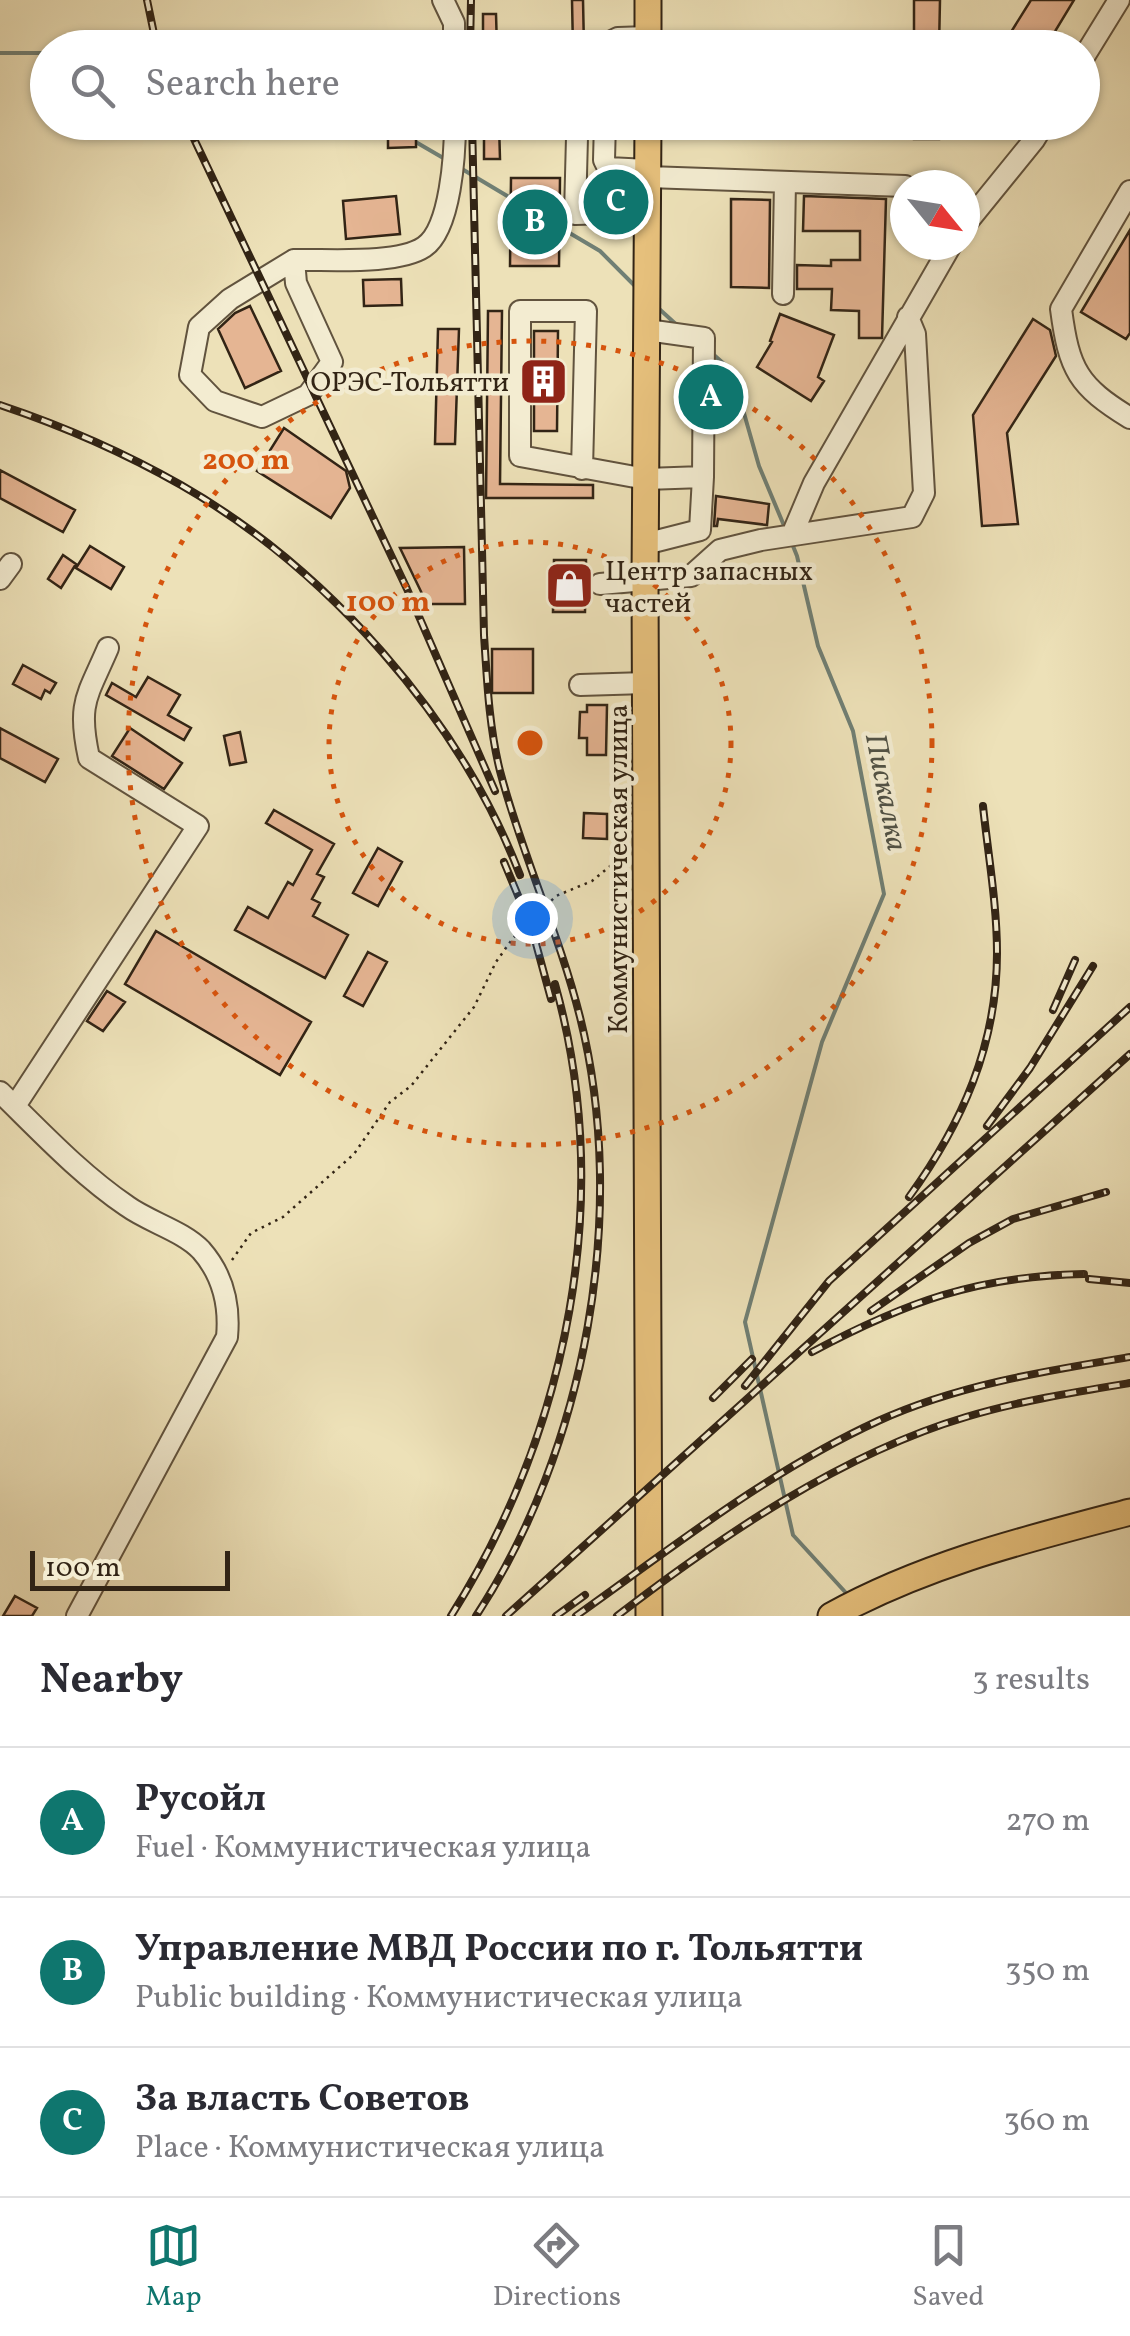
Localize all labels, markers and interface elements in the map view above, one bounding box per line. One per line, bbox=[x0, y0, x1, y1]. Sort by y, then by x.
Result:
search box bbox=[30, 30, 1100, 140]
icon: search bbox=[65, 58, 120, 113]
text: Search here bbox=[145, 59, 340, 112]
pin: C bbox=[584, 164, 648, 240]
north arrow bbox=[890, 170, 980, 260]
pin: B bbox=[502, 184, 568, 260]
building icon: ОРЭС-Тольятти bbox=[518, 355, 570, 407]
pin: A bbox=[678, 360, 744, 434]
place label: ОРЭС-Тольятти bbox=[311, 364, 509, 403]
text: 200 m bbox=[202, 440, 290, 482]
place label: Центр запасных частей bbox=[605, 553, 813, 624]
shop icon: Центр запасных частей bbox=[544, 560, 596, 612]
text: 100 m bbox=[346, 582, 430, 624]
street label: Коммунистическая улица bbox=[600, 704, 639, 1034]
centre of rings bbox=[512, 725, 548, 761]
water label: Пискалка bbox=[853, 730, 917, 855]
your location bbox=[507, 893, 558, 944]
scale bar bbox=[30, 1546, 230, 1590]
text: 100 m bbox=[45, 1549, 120, 1588]
text: Nearby bbox=[40, 1652, 183, 1711]
text: 3 results bbox=[972, 1659, 1090, 1703]
text: Русойл bbox=[135, 1774, 266, 1827]
text: A bbox=[61, 1800, 84, 1844]
text: 270 m bbox=[1005, 1800, 1090, 1844]
text: Fuel · Коммунистическая улица bbox=[135, 1827, 591, 1871]
text: Управление МВД России по г. Тольятти bbox=[135, 1924, 863, 1977]
text: B bbox=[62, 1950, 83, 1994]
text: 350 m bbox=[1005, 1950, 1090, 1994]
text: Public building · Коммунистическая улица bbox=[135, 1977, 743, 2021]
text: За власть Советов bbox=[135, 2074, 470, 2127]
text: C bbox=[62, 2100, 83, 2144]
text: 360 m bbox=[1003, 2100, 1090, 2144]
text: Place · Коммунистическая улица bbox=[135, 2127, 605, 2171]
tab: Map bbox=[146, 2218, 202, 2317]
tab: Directions bbox=[493, 2218, 621, 2317]
tab: Saved bbox=[912, 2218, 984, 2317]

